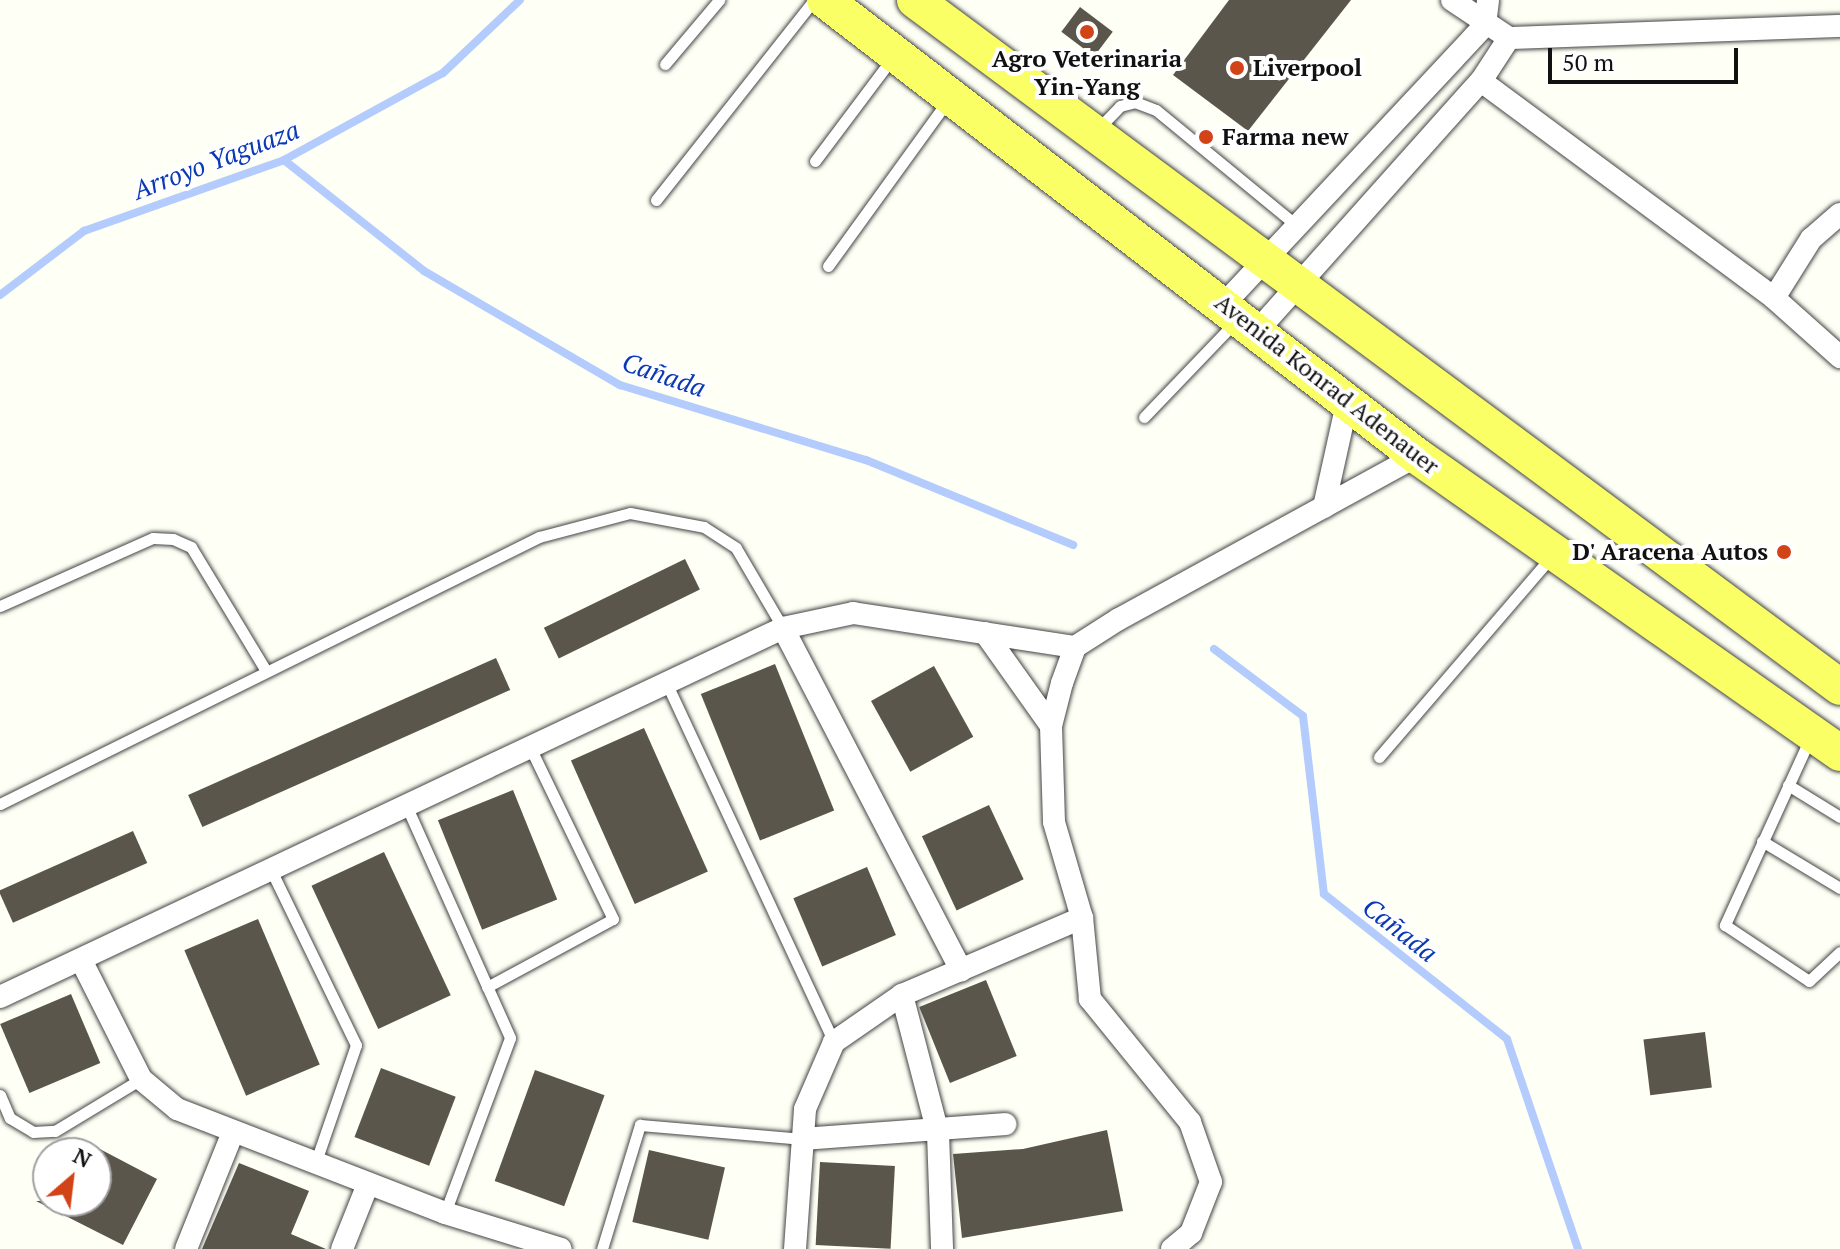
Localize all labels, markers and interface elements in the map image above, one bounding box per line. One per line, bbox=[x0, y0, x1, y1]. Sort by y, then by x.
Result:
marker: Agro Veterinaria Yin-Yang bbox=[1078, 23, 1096, 41]
scale bar bbox=[1552, 32, 1742, 82]
place label: Agro Veterinaria Yin-Yang bbox=[992, 45, 1182, 101]
text: 50 m bbox=[1562, 46, 1614, 78]
place label: Liverpool bbox=[1253, 54, 1362, 82]
marker: Liverpool bbox=[1228, 59, 1246, 77]
water label: Arroyo Yaguaza bbox=[128, 114, 304, 206]
place label: Farma new bbox=[1222, 123, 1348, 151]
marker: Farma new bbox=[1197, 128, 1215, 146]
street label: Avenida Konrad Adenauer bbox=[1209, 287, 1445, 481]
water label: Cañada bbox=[618, 346, 710, 404]
place label: D' Aracena Autos bbox=[1571, 538, 1768, 566]
marker: D' Aracena Autos bbox=[1775, 543, 1793, 561]
water label: Cañada bbox=[1356, 891, 1444, 969]
north arrow bbox=[32, 1137, 112, 1217]
text: N bbox=[68, 1140, 97, 1174]

